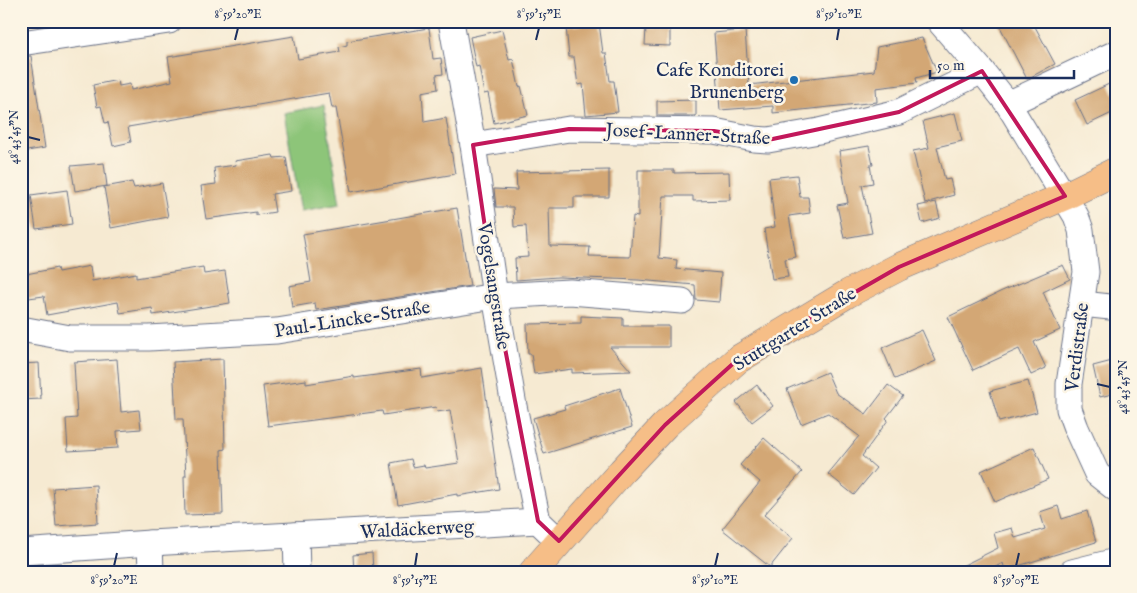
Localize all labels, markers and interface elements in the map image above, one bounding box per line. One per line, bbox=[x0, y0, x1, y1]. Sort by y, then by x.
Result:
text: 8°59'20"E bbox=[214, 7, 262, 22]
text: 8°59'15"E bbox=[517, 7, 561, 22]
text: 8°59'10"E bbox=[816, 7, 862, 22]
scale bar bbox=[930, 48, 1073, 80]
text: 50 m bbox=[937, 56, 965, 75]
place label: Cafe Konditorei Brunenberg bbox=[656, 59, 785, 105]
marker: Cafe Konditorei Brunenberg bbox=[788, 74, 800, 86]
text: 48°43'45"N bbox=[7, 109, 22, 164]
street label: Josef-Lanner-Straße bbox=[603, 119, 771, 151]
street label: Vogelsangstraße bbox=[471, 220, 515, 352]
street label: Stuttgarter Straße bbox=[729, 282, 861, 377]
street label: Paul-Lincke-Straße bbox=[273, 296, 432, 344]
street label: Verdistraße bbox=[1061, 301, 1095, 394]
text: 48°43'45"N bbox=[1116, 359, 1131, 414]
street label: Waldäckerweg bbox=[360, 515, 475, 545]
text: 8°59'20"E bbox=[90, 573, 138, 588]
text: 8°59'15"E bbox=[393, 573, 437, 588]
text: 8°59'10"E bbox=[692, 573, 738, 588]
text: 8°59'05"E bbox=[993, 573, 1039, 588]

